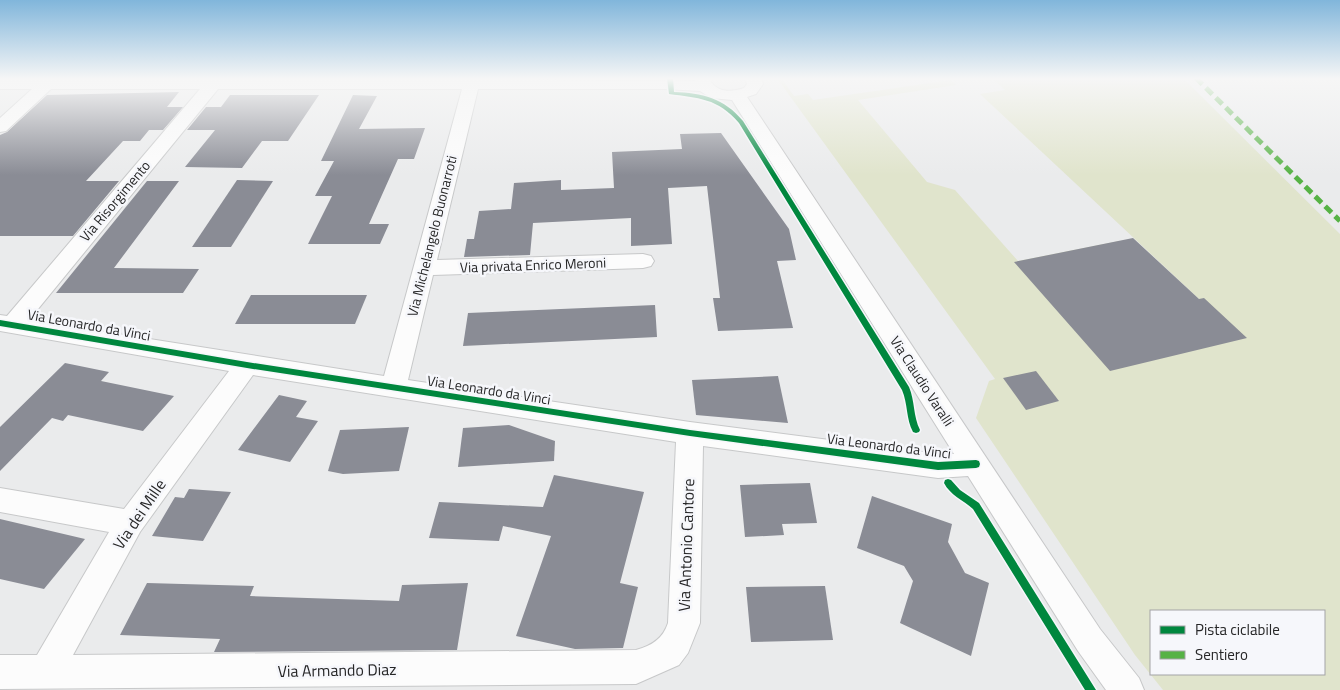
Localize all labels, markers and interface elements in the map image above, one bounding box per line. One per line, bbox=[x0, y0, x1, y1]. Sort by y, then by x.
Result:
street label: Via Michelangelo Buonarroti bbox=[401, 153, 462, 319]
street label: Via Risorgimento bbox=[74, 155, 155, 246]
street label: Via privata Enrico Meroni bbox=[459, 251, 606, 278]
street label: Via Leonardo da Vinci bbox=[26, 303, 152, 346]
street label: Via Claudio Varalli bbox=[885, 332, 959, 430]
street label: Via Leonardo da Vinci bbox=[426, 369, 552, 410]
street label: Via Leonardo da Vinci bbox=[826, 427, 952, 464]
street label: Via dei Mille bbox=[107, 474, 171, 554]
street label: Via Antonio Cantore bbox=[672, 478, 700, 612]
legend bbox=[1150, 610, 1325, 675]
text: Pista ciclabile bbox=[1195, 618, 1280, 641]
text: Sentiero bbox=[1195, 643, 1248, 666]
street label: Via Armando Diaz bbox=[277, 657, 397, 683]

